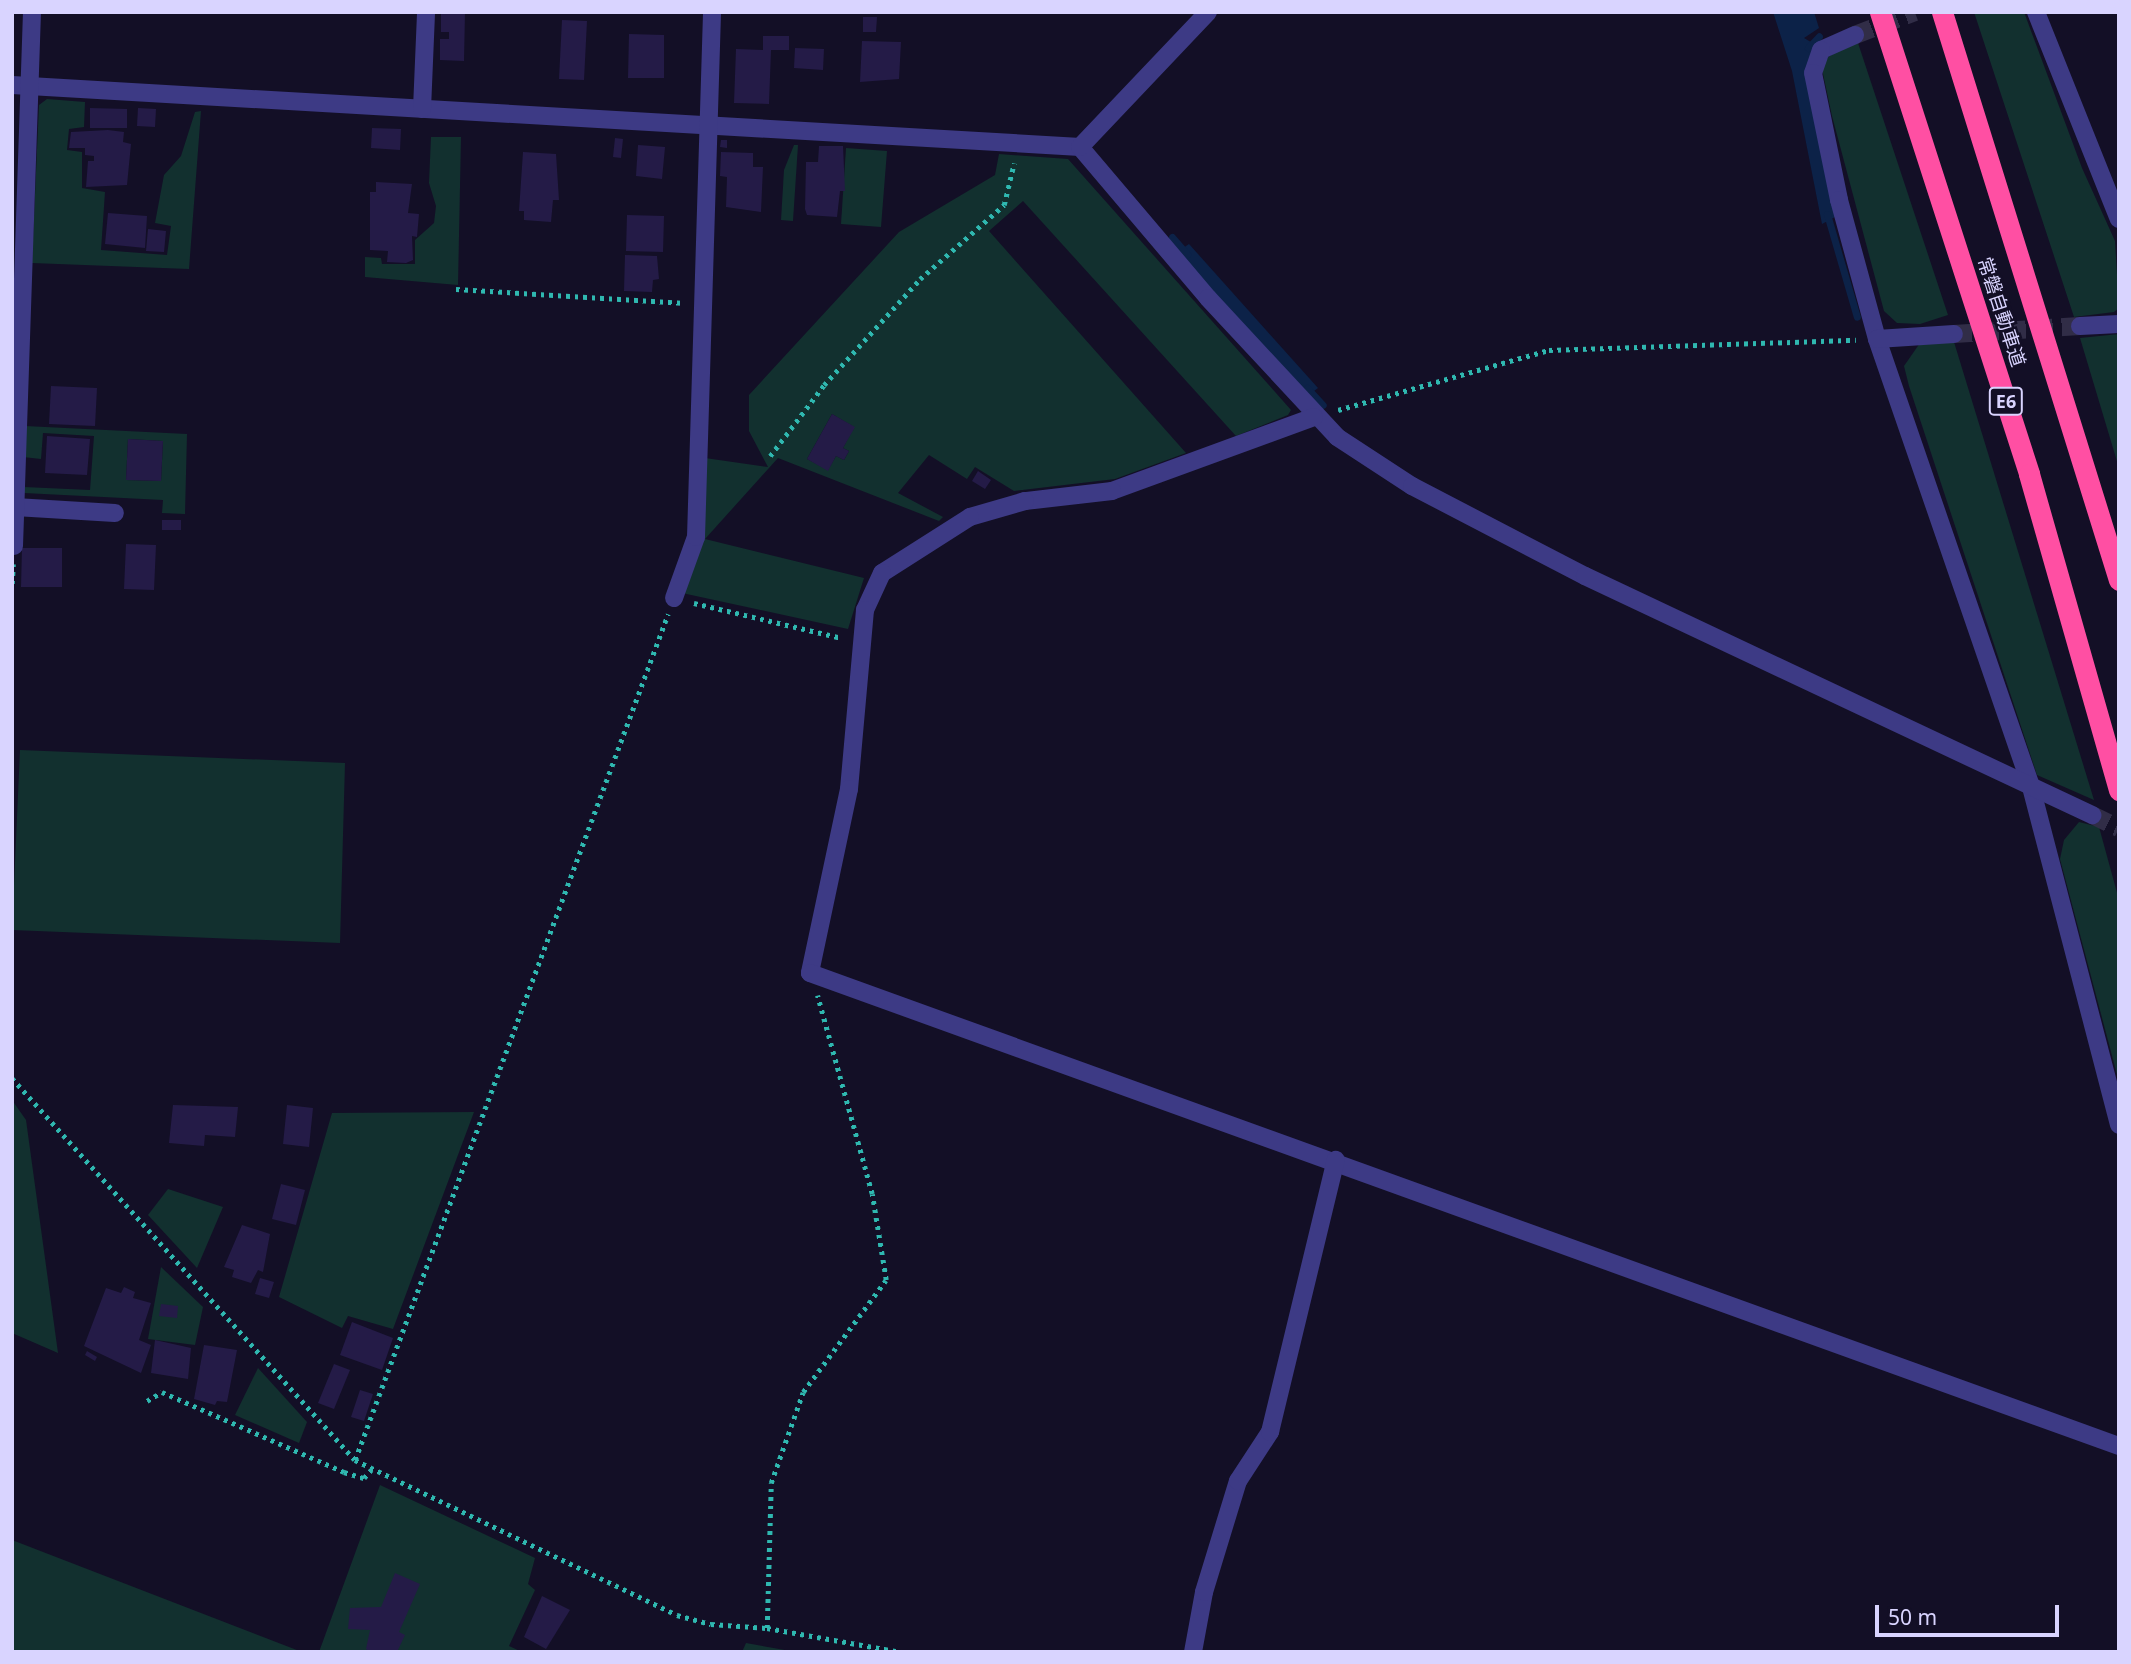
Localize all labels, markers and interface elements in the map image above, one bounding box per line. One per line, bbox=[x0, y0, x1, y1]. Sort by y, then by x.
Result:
street label: 常磐自動車道 bbox=[1973, 254, 2029, 370]
road number: E6 bbox=[1988, 386, 2024, 416]
scale bar bbox=[1879, 1590, 2063, 1634]
text: 50 m bbox=[1888, 1603, 1937, 1631]

